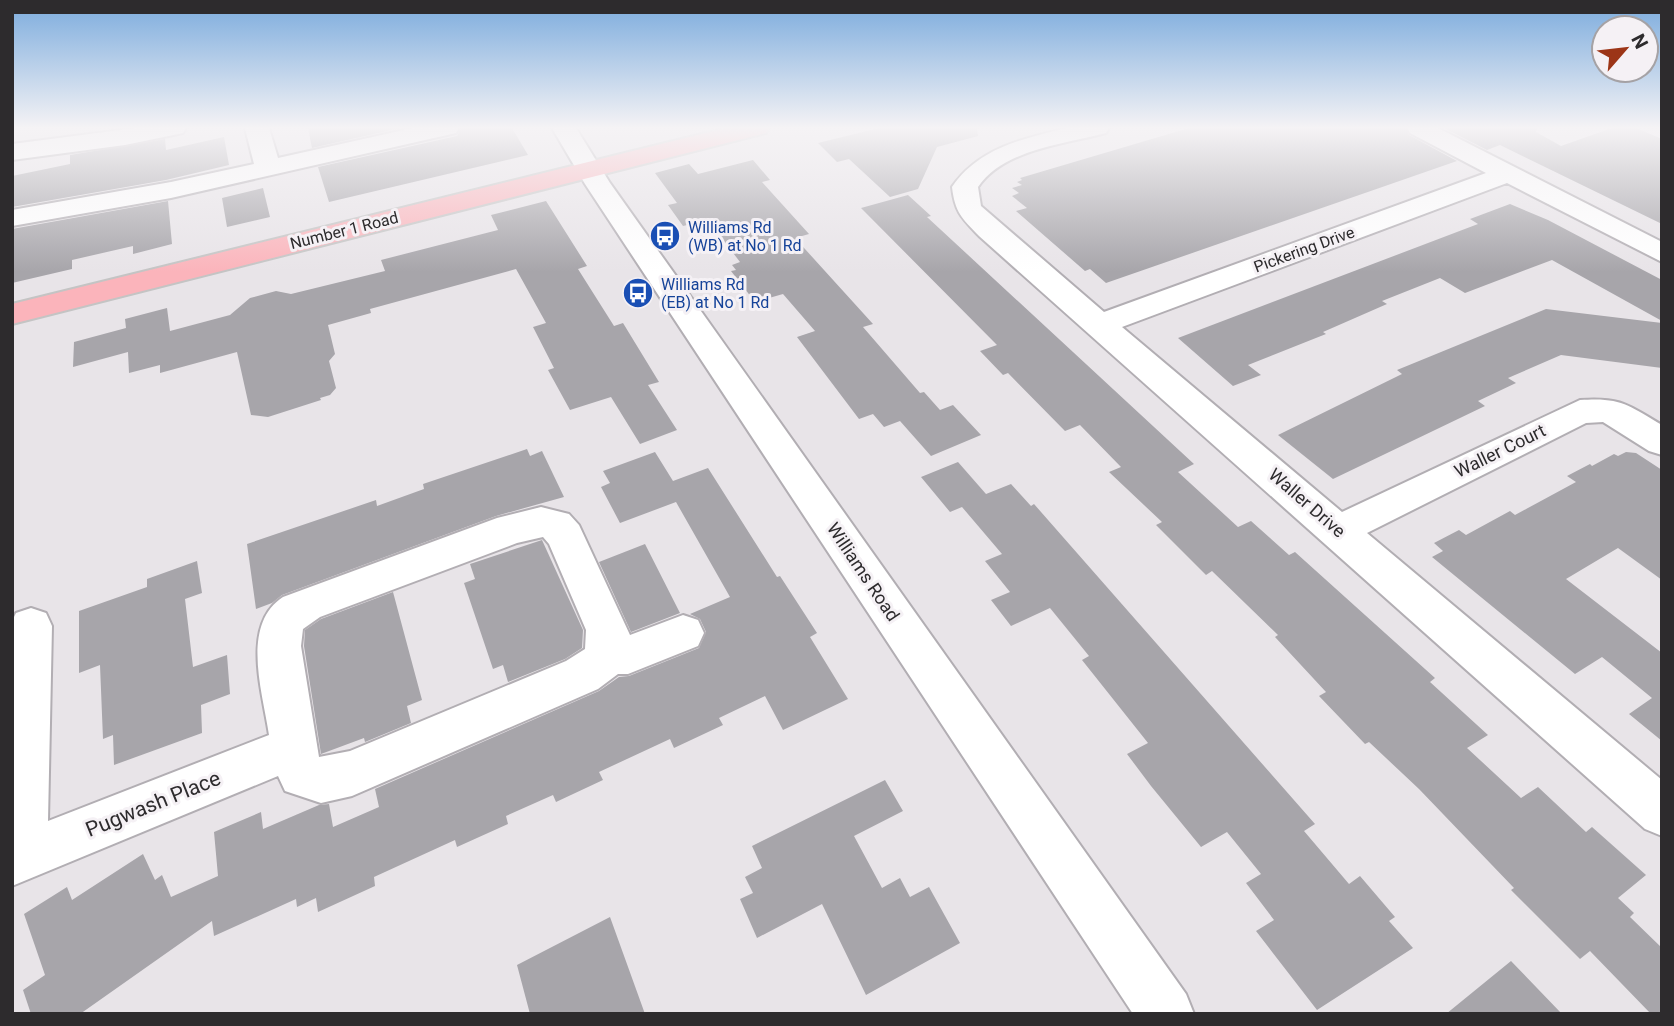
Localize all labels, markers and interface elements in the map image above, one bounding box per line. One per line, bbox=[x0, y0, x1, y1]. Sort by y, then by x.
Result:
north arrow bbox=[1590, 14, 1660, 84]
text: N bbox=[1626, 30, 1653, 53]
street label: Number 1 Road bbox=[288, 208, 400, 253]
place label: Williams Rd (WB) at No 1 Rd bbox=[688, 218, 802, 255]
bus stop icon: Williams Rd (WB) at No 1 Rd bbox=[648, 219, 682, 253]
street label: Pickering Drive bbox=[1251, 222, 1357, 276]
place label: Williams Rd (EB) at No 1 Rd bbox=[661, 275, 769, 312]
bus stop icon: Williams Rd (EB) at No 1 Rd bbox=[621, 276, 655, 310]
street label: Waller Court bbox=[1451, 419, 1549, 482]
street label: Waller Drive bbox=[1265, 464, 1350, 542]
street label: Williams Road bbox=[823, 519, 904, 625]
street label: Pugwash Place bbox=[82, 766, 224, 842]

